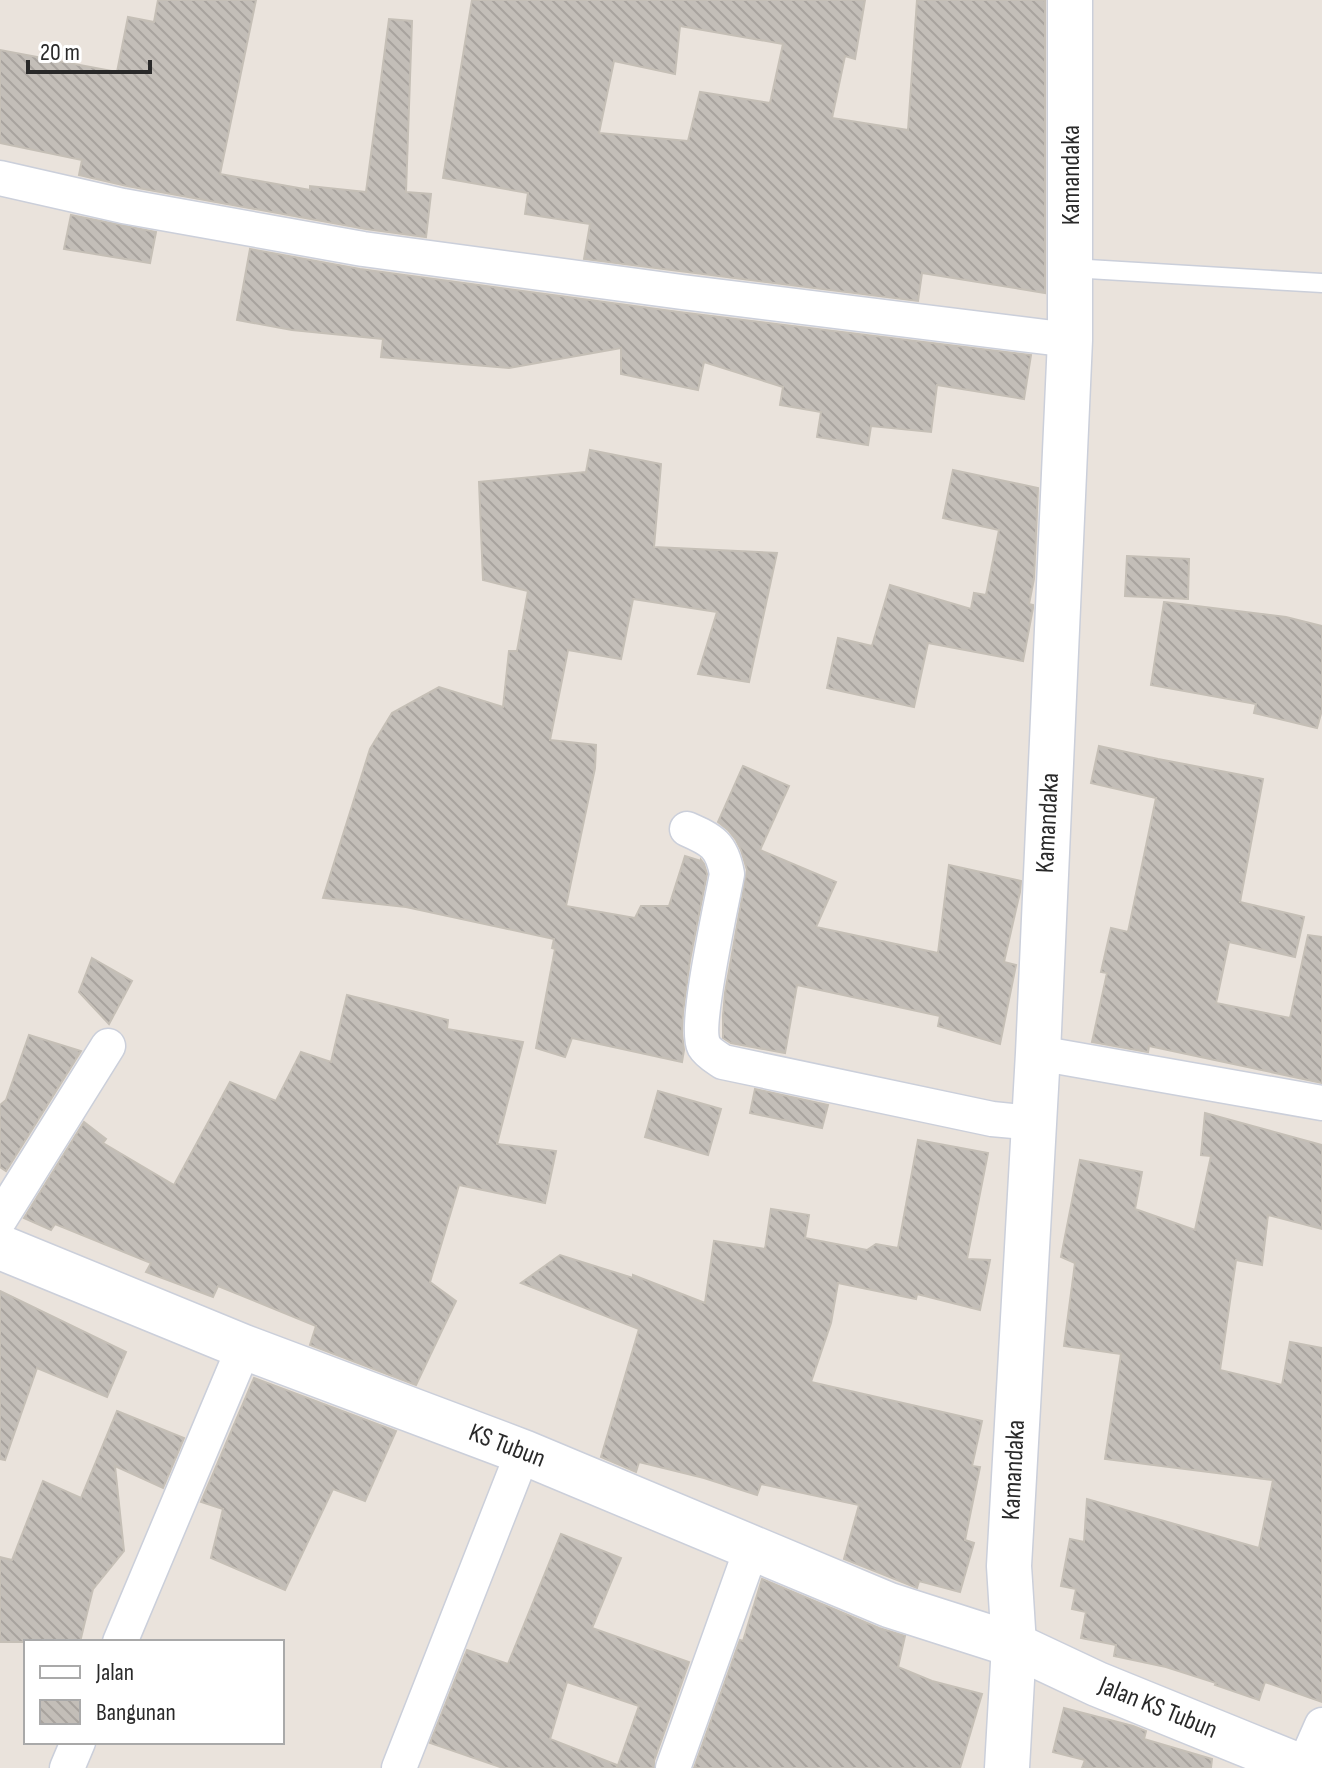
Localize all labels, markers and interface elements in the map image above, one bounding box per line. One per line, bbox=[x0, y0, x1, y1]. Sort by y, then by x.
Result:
scale bar bbox=[28, 24, 150, 74]
text: 20 m bbox=[40, 38, 80, 67]
street label: Kamandaka bbox=[1056, 125, 1087, 225]
street label: Kamandaka bbox=[1030, 772, 1066, 874]
street label: KS Tubun bbox=[464, 1417, 550, 1475]
street label: Kamandaka bbox=[996, 1419, 1032, 1521]
legend bbox=[24, 1640, 284, 1744]
text: Jalan bbox=[95, 1658, 134, 1687]
street label: Jalan KS Tubun bbox=[1093, 1670, 1222, 1746]
text: Bangunan bbox=[96, 1698, 176, 1727]

